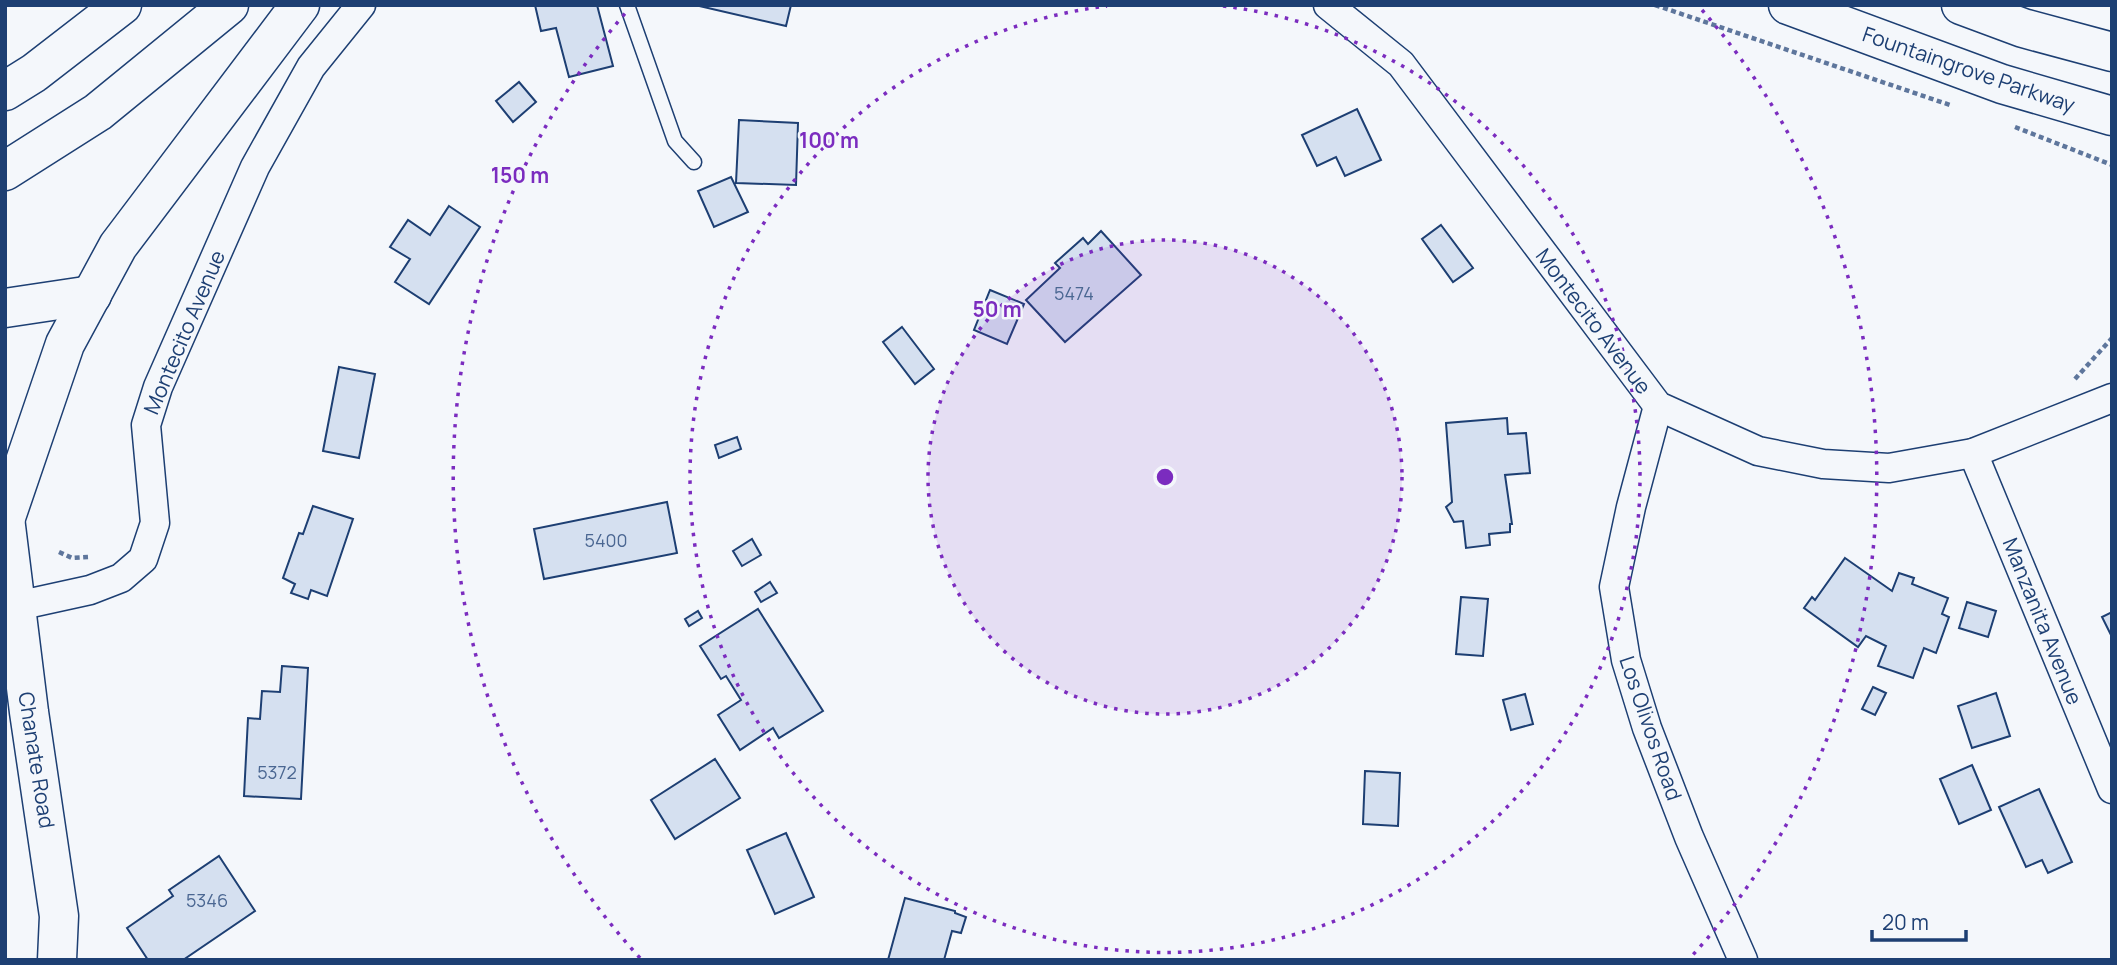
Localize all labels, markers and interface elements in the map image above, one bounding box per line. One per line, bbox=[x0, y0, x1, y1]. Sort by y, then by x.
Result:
street label: Fountaingrove Parkway bbox=[1859, 19, 2079, 119]
text: 100 m bbox=[799, 126, 859, 154]
text: 150 m bbox=[491, 161, 549, 189]
street label: Montecito Avenue bbox=[1530, 242, 1658, 400]
street label: Montecito Avenue bbox=[137, 246, 231, 418]
house number: 5474 bbox=[1054, 281, 1094, 305]
text: 50 m bbox=[972, 295, 1022, 323]
centre of rings bbox=[1153, 465, 1177, 489]
house number: 5400 bbox=[585, 528, 627, 552]
street label: Manzanita Avenue bbox=[1997, 533, 2089, 709]
street label: Los Olivos Road bbox=[1613, 652, 1689, 804]
street label: Chanate Road bbox=[12, 690, 62, 830]
house number: 5372 bbox=[257, 760, 297, 784]
house number: 5346 bbox=[186, 888, 228, 912]
scale bar bbox=[1872, 898, 1966, 942]
text: 20 m bbox=[1882, 908, 1929, 936]

